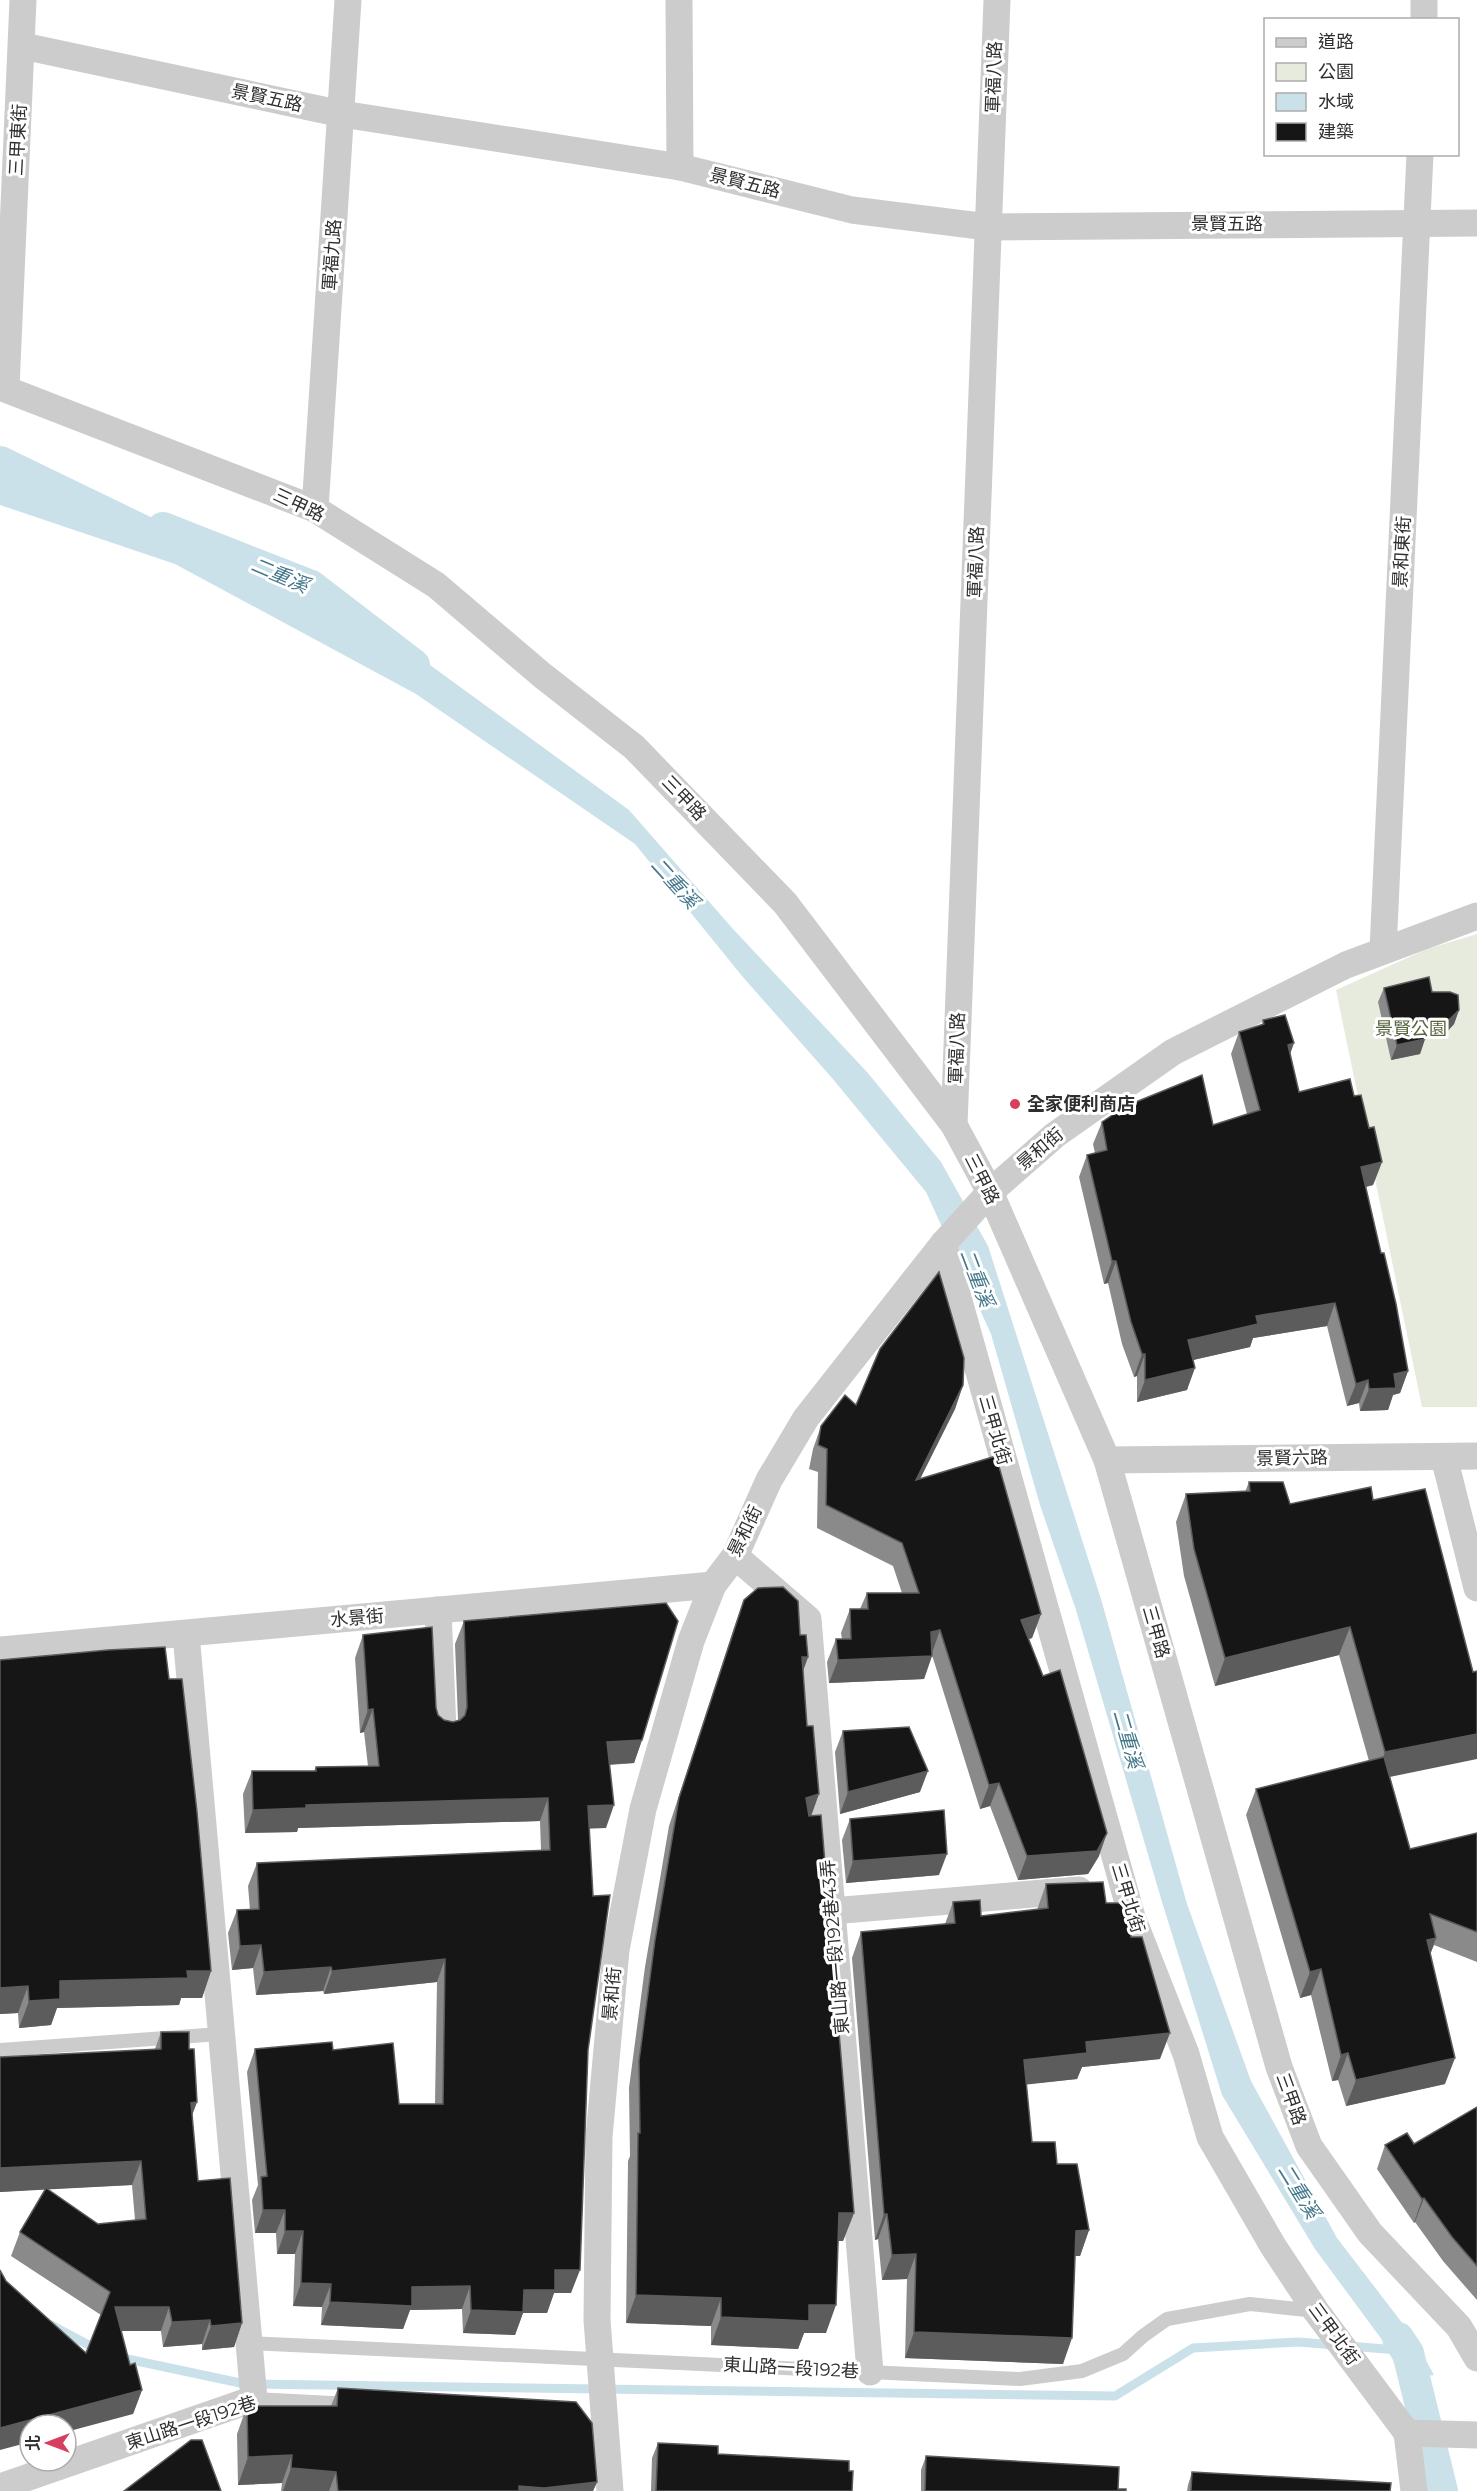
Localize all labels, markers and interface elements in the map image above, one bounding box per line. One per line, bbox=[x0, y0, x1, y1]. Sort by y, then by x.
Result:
legend bbox=[1264, 18, 1459, 156]
text: 道路 bbox=[1318, 31, 1354, 53]
street label: 軍福八路 bbox=[982, 41, 1006, 113]
text: 公園 bbox=[1318, 61, 1354, 83]
street label: 景賢五路 bbox=[229, 80, 305, 116]
text: 水域 bbox=[1318, 91, 1354, 113]
street label: 三甲東街 bbox=[5, 103, 31, 177]
text: 建築 bbox=[1318, 121, 1354, 143]
street label: 景賢五路 bbox=[707, 164, 783, 202]
street label: 景賢五路 bbox=[1191, 213, 1263, 235]
street label: 軍福九路 bbox=[319, 218, 345, 292]
street label: 三甲路 bbox=[270, 484, 328, 526]
street label: 景和東街 bbox=[1389, 515, 1415, 589]
street label: 軍福八路 bbox=[964, 526, 988, 598]
water label: 二重溪 bbox=[248, 552, 315, 599]
street label: 三甲路 bbox=[657, 771, 711, 825]
water label: 二重溪 bbox=[646, 853, 706, 916]
street label: 軍福八路 bbox=[945, 1012, 969, 1084]
park label: 景賢公園 bbox=[1375, 1018, 1447, 1040]
place label: 全家便利商店 bbox=[1027, 1093, 1135, 1115]
marker: 全家便利商店 bbox=[1008, 1097, 1022, 1111]
street label: 景和街 bbox=[1012, 1123, 1068, 1175]
street label: 三甲路 bbox=[960, 1150, 1004, 1208]
water label: 二重溪 bbox=[955, 1246, 1000, 1313]
street label: 三甲北街 bbox=[975, 1392, 1015, 1468]
street label: 景賢六路 bbox=[1256, 1446, 1328, 1470]
street label: 景和街 bbox=[723, 1502, 767, 1560]
street label: 三甲路 bbox=[1138, 1603, 1174, 1661]
street label: 水景街 bbox=[329, 1605, 385, 1631]
water label: 二重溪 bbox=[1108, 1707, 1149, 1774]
street label: 東山路一段192巷43弄 bbox=[816, 1859, 854, 2035]
street label: 三甲北街 bbox=[1107, 1860, 1149, 1936]
street label: 景和街 bbox=[599, 1966, 625, 2022]
street label: 三甲路 bbox=[1271, 2070, 1311, 2128]
water label: 二重溪 bbox=[1273, 2159, 1327, 2225]
street label: 三甲北街 bbox=[1304, 2298, 1364, 2370]
street label: 東山路一段192巷 bbox=[723, 2353, 859, 2383]
street label: 東山路一段192巷 bbox=[123, 2392, 259, 2454]
north arrow bbox=[18, 2413, 78, 2473]
text: 北 bbox=[24, 2435, 43, 2451]

